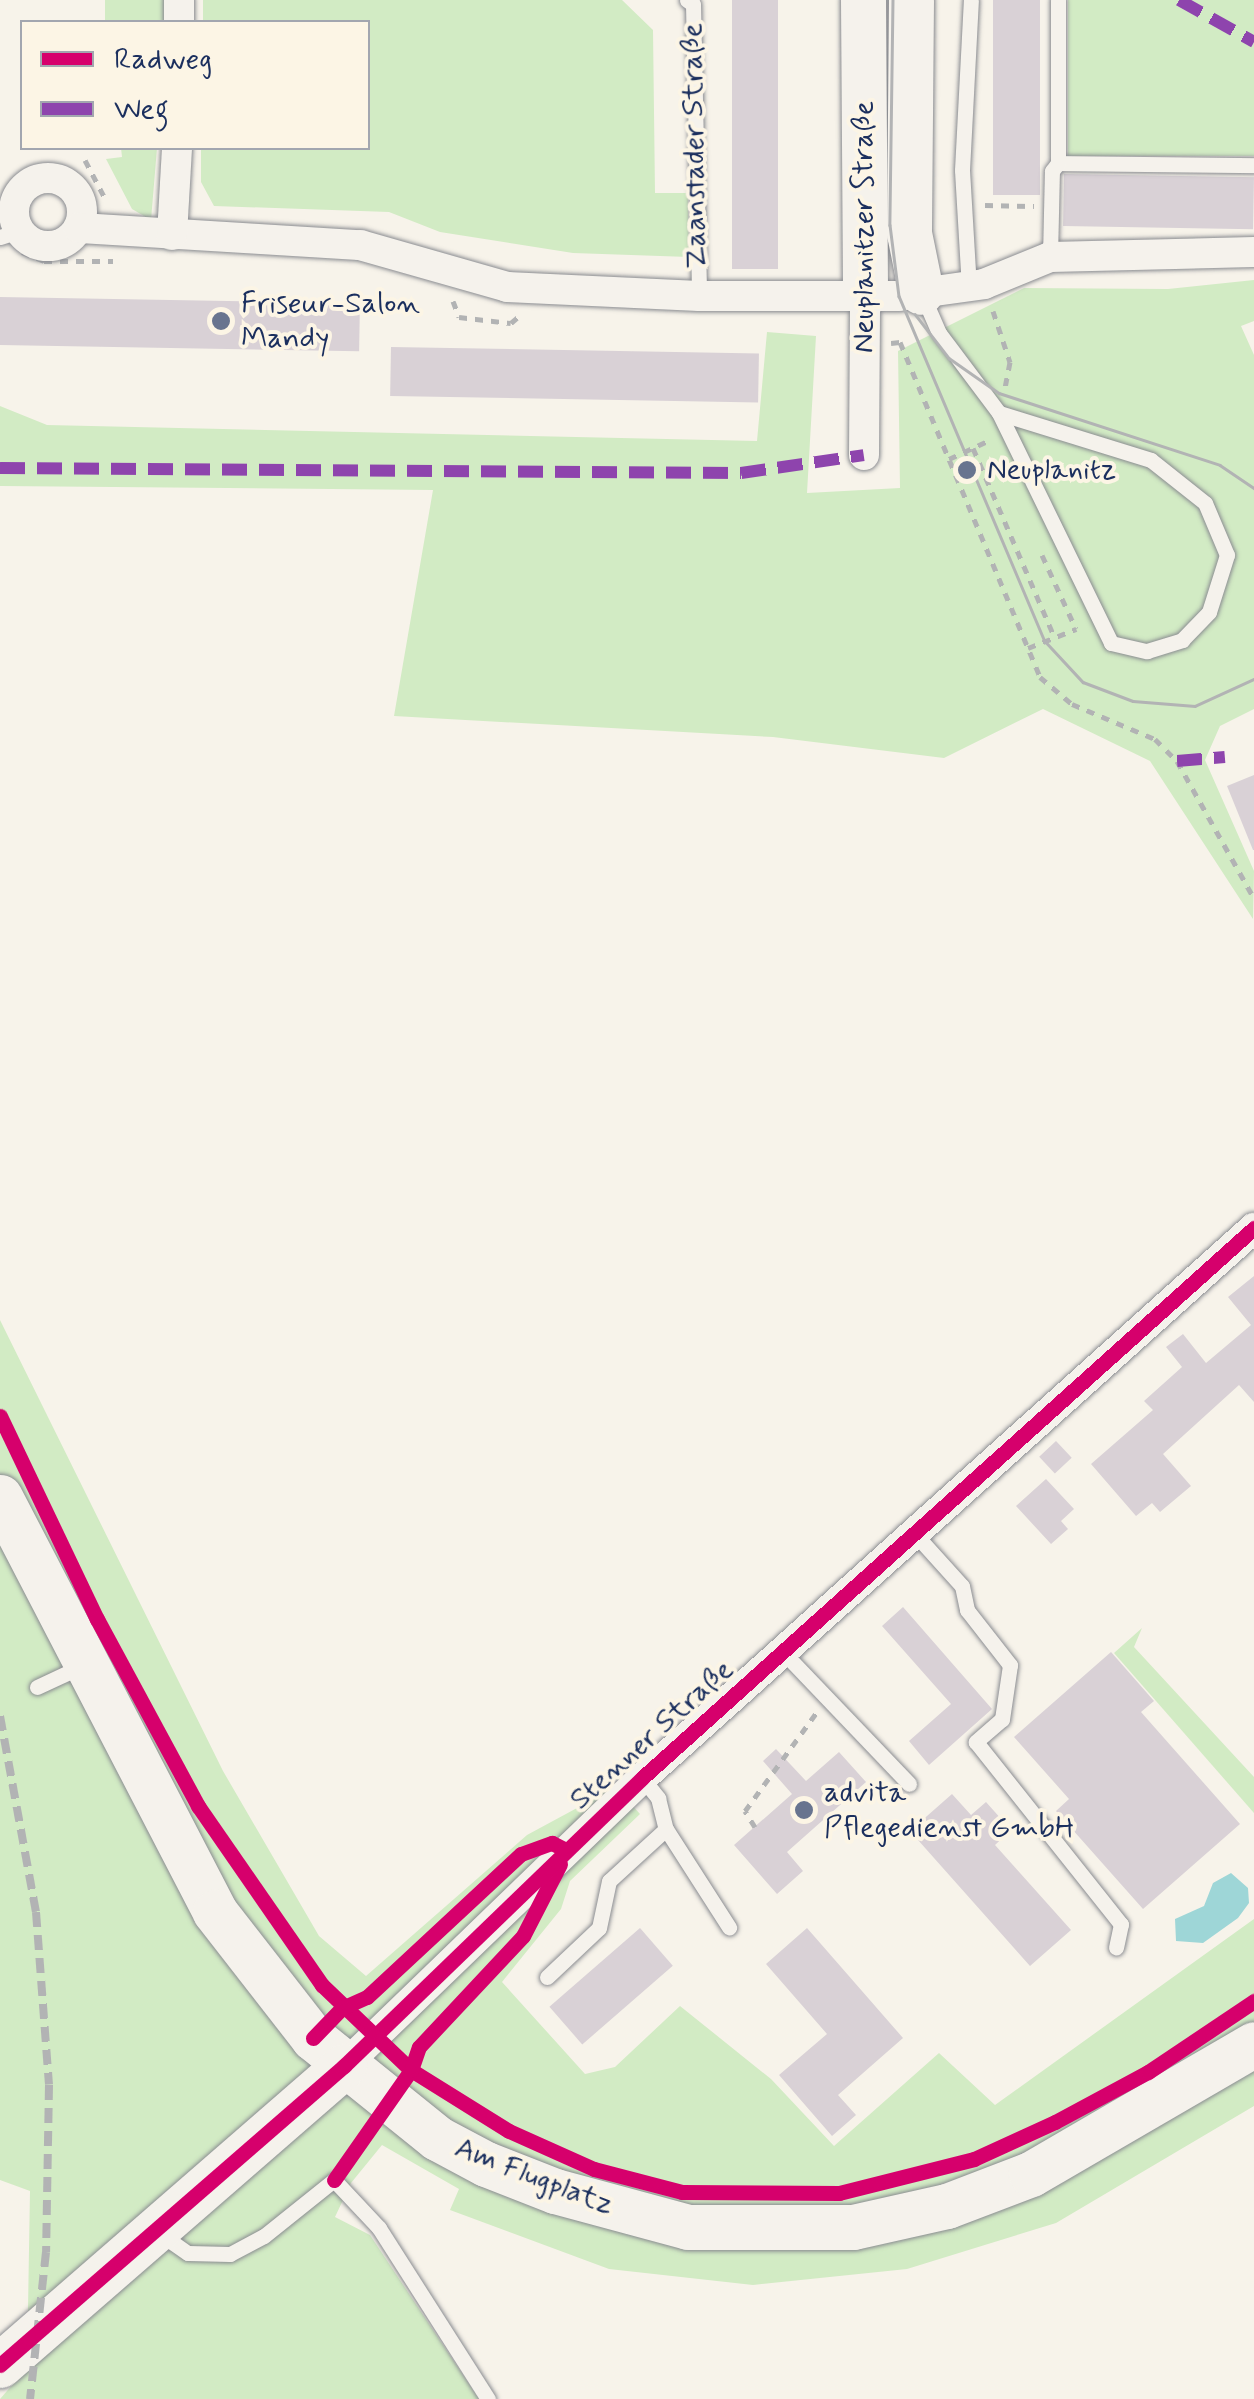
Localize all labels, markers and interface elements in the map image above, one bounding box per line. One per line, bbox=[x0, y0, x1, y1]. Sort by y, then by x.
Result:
legend bbox=[20, 20, 370, 150]
street label: Zaanstader Straße bbox=[675, 25, 715, 267]
text: Radweg bbox=[114, 40, 212, 79]
text: Weg bbox=[114, 90, 169, 129]
street label: Neuplanitzer Straße bbox=[846, 101, 882, 353]
place label: Friseur-Salon Mandy bbox=[241, 286, 420, 356]
marker: Friseur-Salon Mandy bbox=[210, 310, 232, 332]
place label: Neuplanitz bbox=[987, 452, 1116, 488]
marker: Neuplanitz bbox=[956, 459, 978, 481]
street label: Stenner Straße bbox=[565, 1654, 739, 1816]
place label: advita Pflegedienst GmbH bbox=[824, 1775, 1074, 1846]
marker: advita Pflegedienst GmbH bbox=[793, 1799, 815, 1821]
street label: Am Flugplatz bbox=[450, 2131, 618, 2223]

